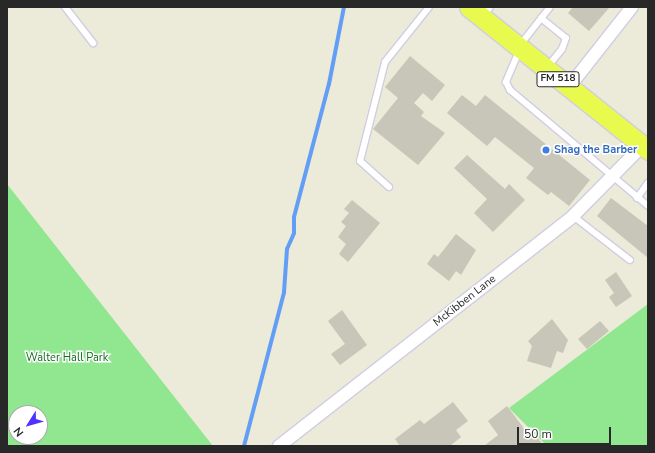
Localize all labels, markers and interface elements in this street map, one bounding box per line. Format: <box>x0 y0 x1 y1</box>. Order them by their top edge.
road number: FM 518 <box>536 71 580 87</box>
place label: Shag the Barber <box>554 143 637 157</box>
marker: Shag the Barber <box>541 145 551 155</box>
street label: McKibben Lane <box>431 273 499 329</box>
park label: Walter Hall Park <box>26 351 108 365</box>
north arrow <box>8 405 48 445</box>
scale bar <box>519 419 613 445</box>
text: N <box>10 424 27 440</box>
text: 50 m <box>524 426 552 442</box>

